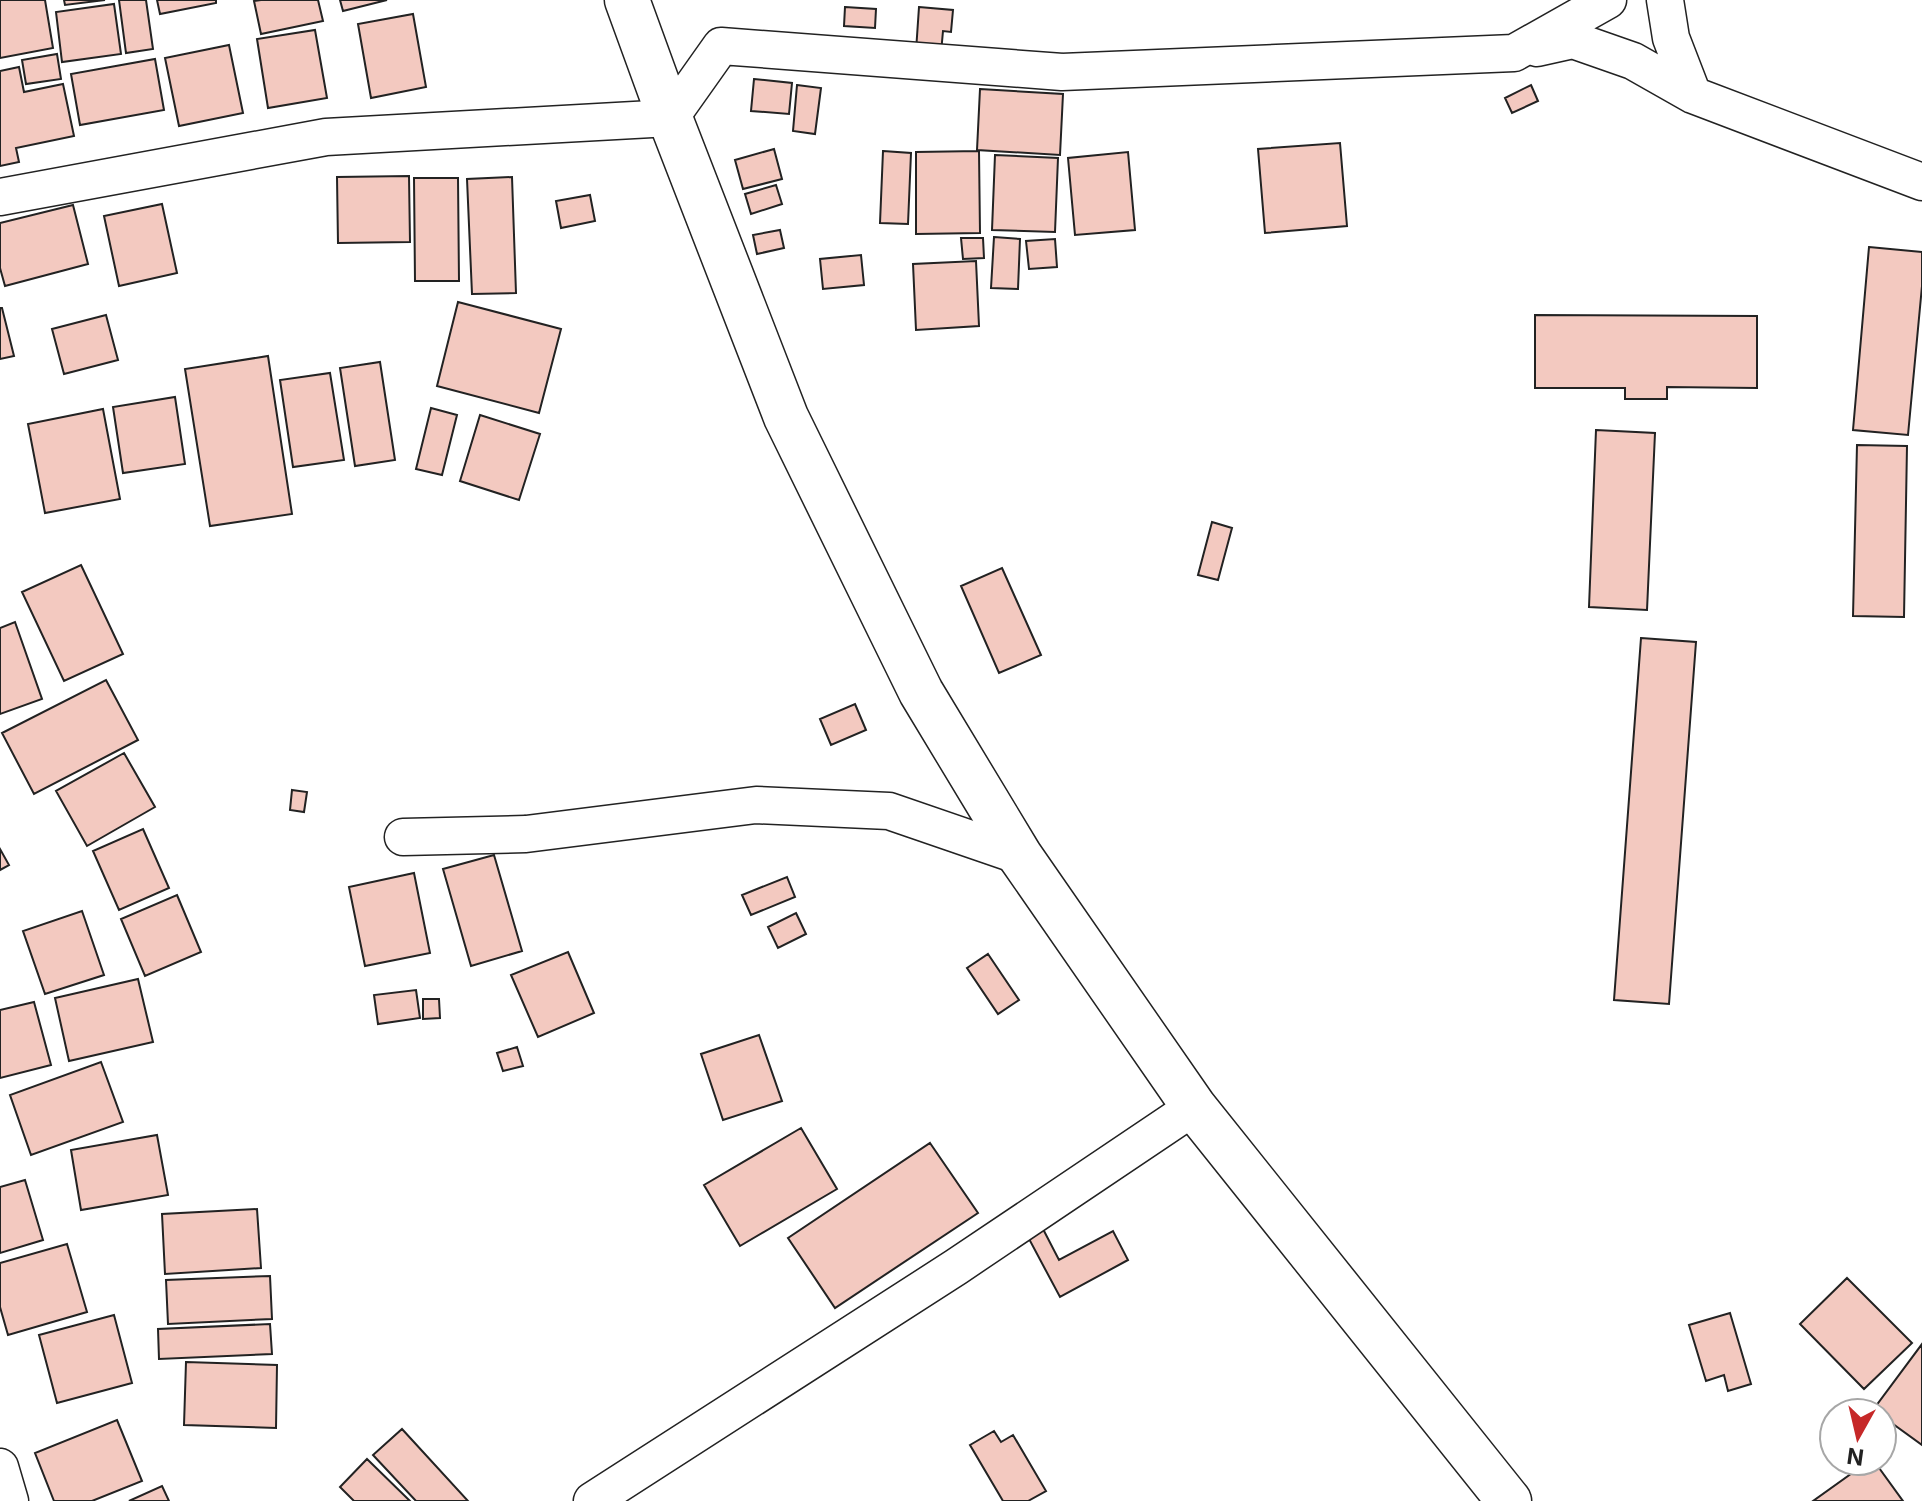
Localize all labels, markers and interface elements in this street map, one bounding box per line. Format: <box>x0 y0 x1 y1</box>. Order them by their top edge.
north arrow <box>1818 1397 1898 1477</box>
text: N <box>1845 1443 1865 1471</box>

